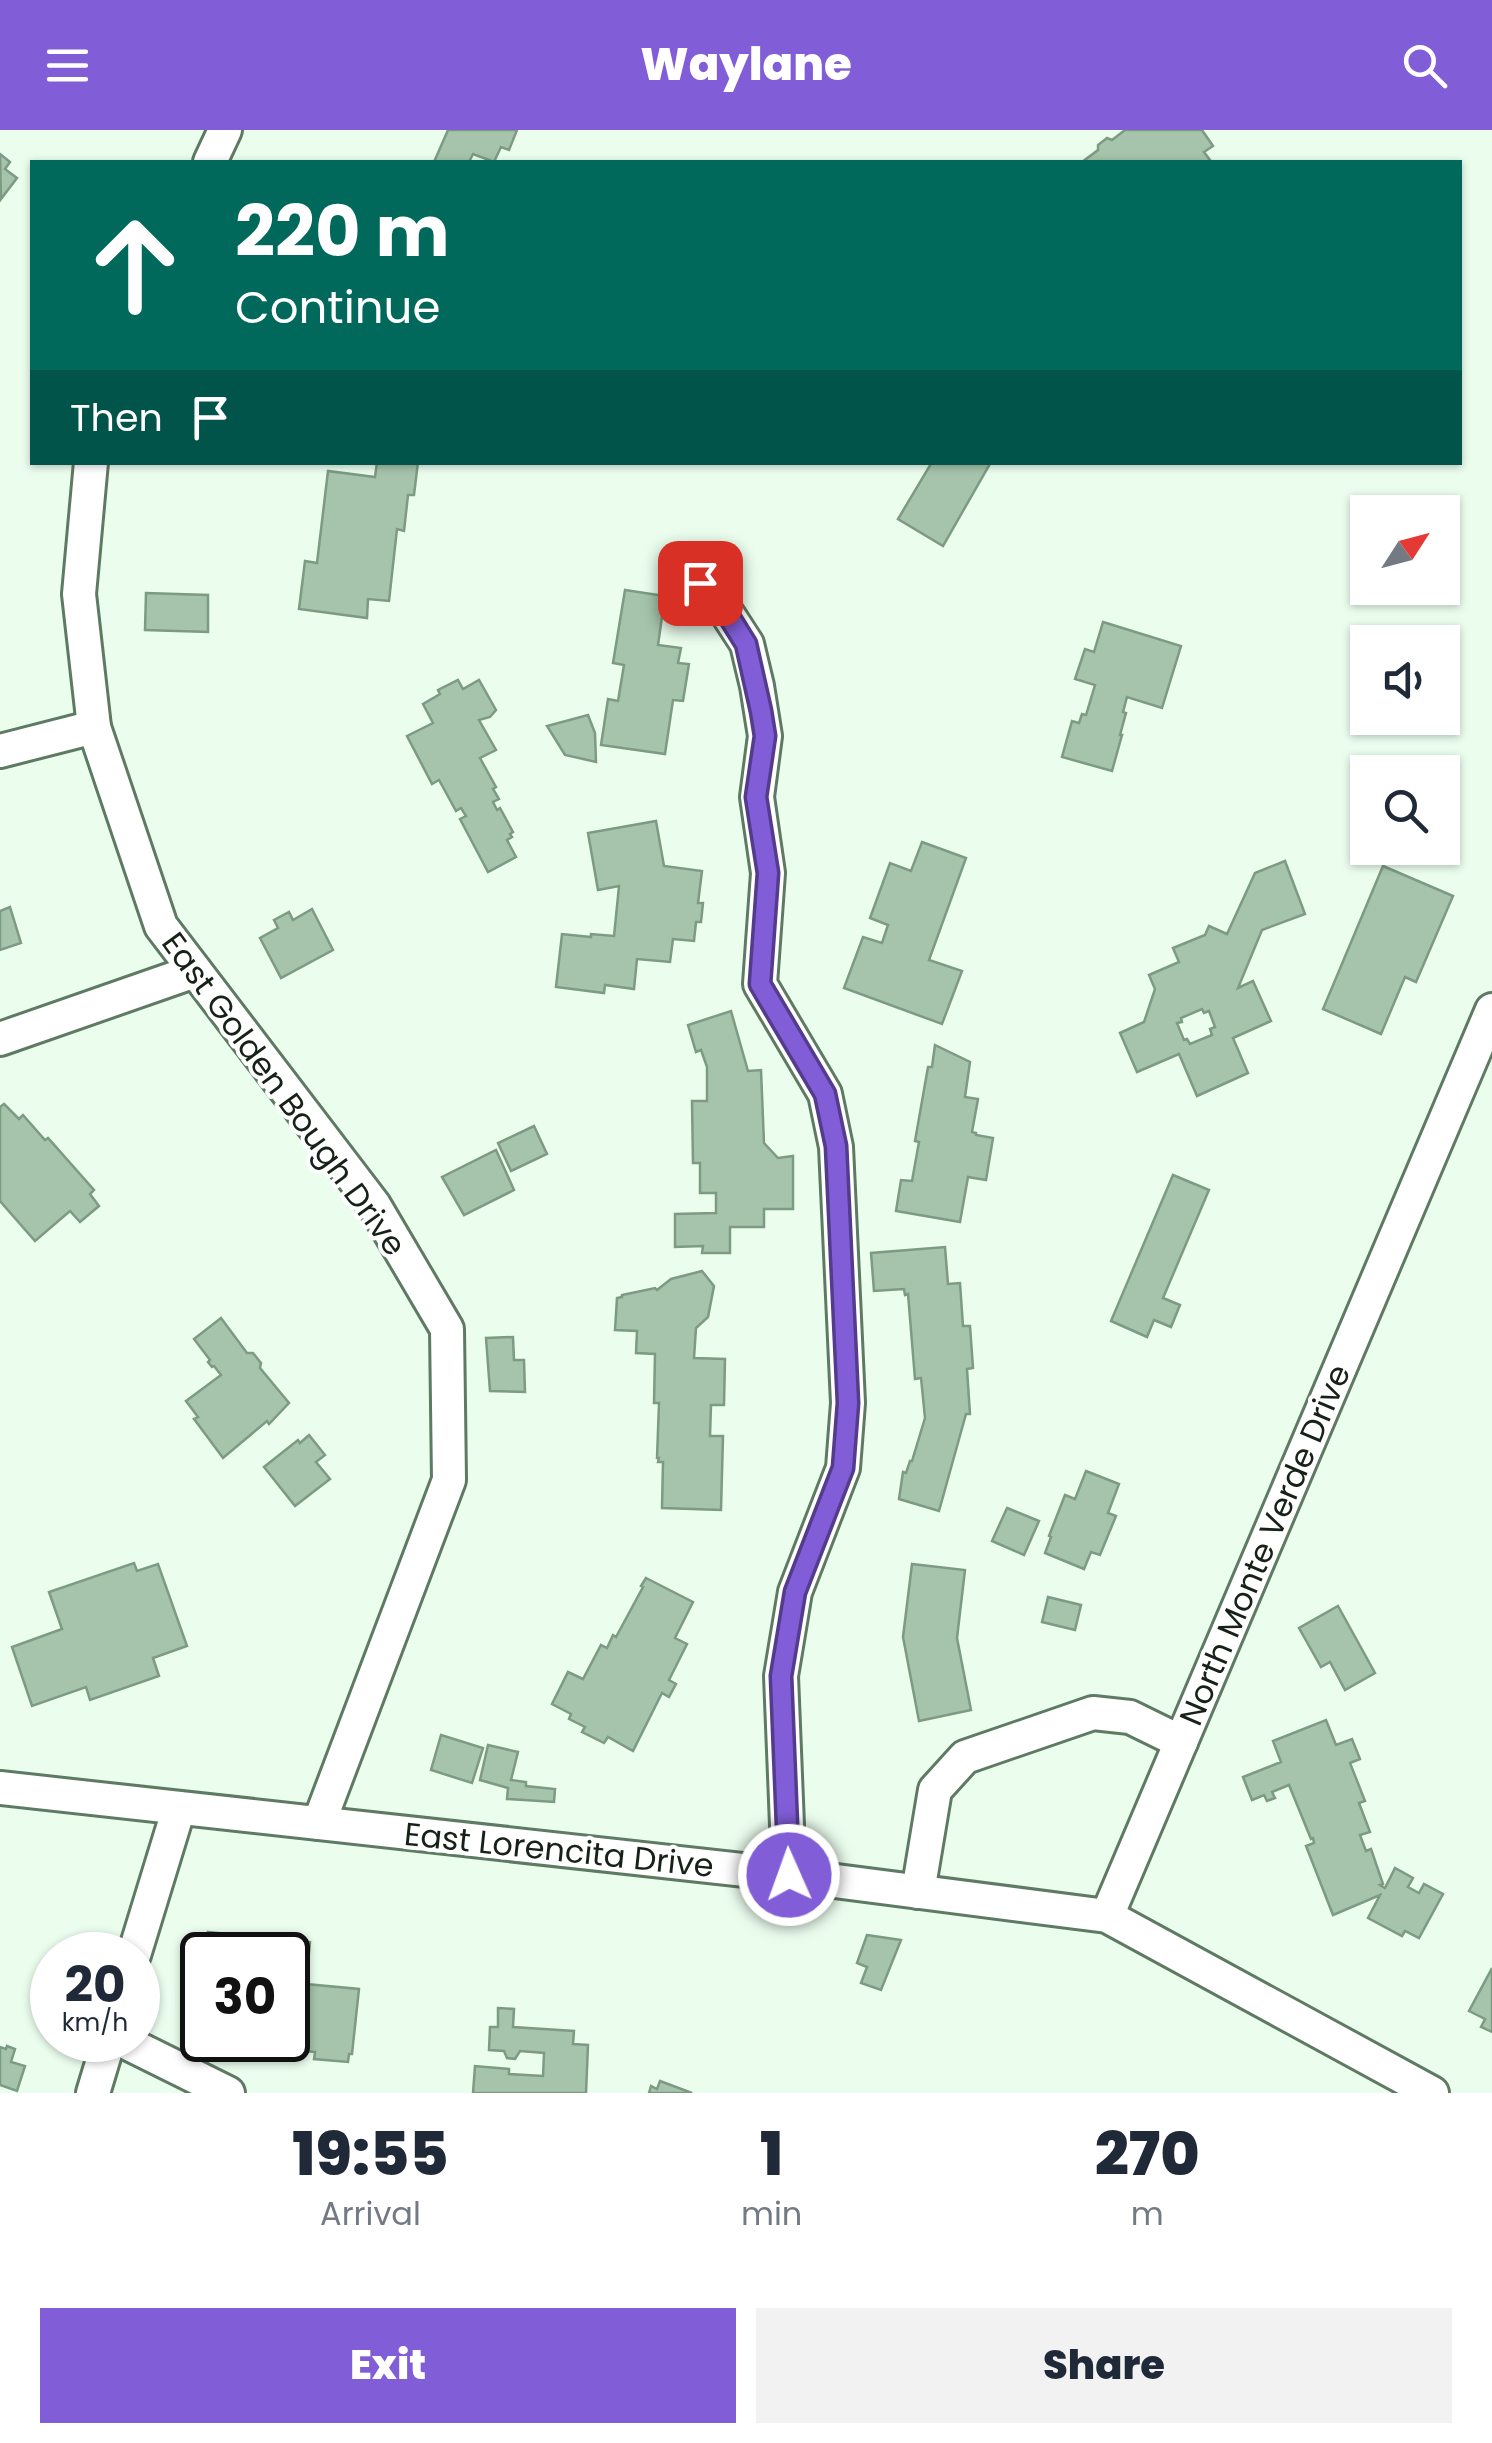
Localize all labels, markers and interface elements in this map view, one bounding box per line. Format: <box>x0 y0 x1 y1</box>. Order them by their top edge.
text: Waylane <box>640 33 852 96</box>
icon: menu <box>40 38 95 93</box>
icon: search <box>1397 38 1452 93</box>
text: 220 m <box>235 182 450 281</box>
icon: ahead <box>70 200 200 330</box>
text: Continue <box>235 276 440 339</box>
icon: arrive <box>183 390 238 445</box>
text: Then <box>70 391 163 444</box>
north arrow <box>1350 495 1460 605</box>
map controls <box>1350 495 1460 865</box>
pin <box>658 541 743 626</box>
icon: arrive <box>673 556 728 611</box>
button: sound <box>1350 625 1460 735</box>
button: search <box>1350 755 1460 865</box>
street label: East Golden Bough Drive <box>152 923 417 1265</box>
street label: North Monte Verde Drive <box>1168 1358 1361 1732</box>
street label: East Lorencita Drive <box>402 1811 716 1888</box>
position arrow <box>737 1823 841 1927</box>
speed limit sign: 30 <box>180 1932 310 2062</box>
text: 20 <box>64 1949 126 2020</box>
text: km/h <box>62 2005 128 2040</box>
text: 19:55 <box>292 2112 449 2196</box>
text: 1 <box>760 2112 783 2196</box>
text: 270 <box>1095 2112 1200 2196</box>
text: Arrival <box>320 2191 421 2236</box>
text: min <box>741 2191 802 2236</box>
text: m <box>1131 2191 1164 2236</box>
button: Exit <box>40 2308 736 2423</box>
button: Share <box>756 2308 1452 2423</box>

